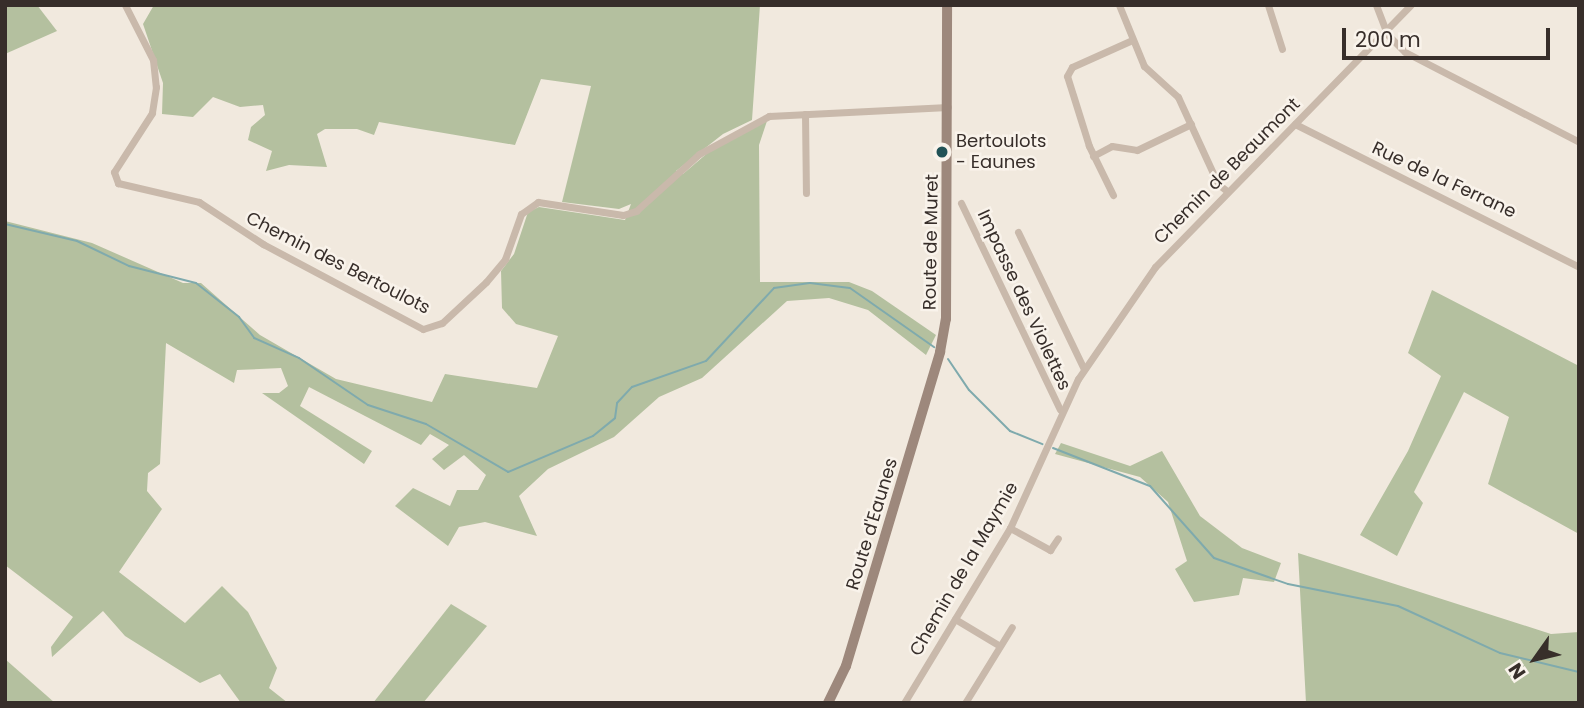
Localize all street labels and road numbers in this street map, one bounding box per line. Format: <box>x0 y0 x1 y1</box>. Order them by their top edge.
street label: Chemin de Beaumont <box>1149 93 1305 249</box>
street label: Rue de la Ferrane <box>1369 137 1519 223</box>
street label: Route de Muret <box>919 174 943 310</box>
street label: Impasse des Violettes <box>973 206 1075 394</box>
street label: Chemin des Bertoulots <box>242 207 434 319</box>
street label: Route d'Eaunes <box>842 456 902 592</box>
street label: Chemin de la Maymie <box>905 478 1023 660</box>

